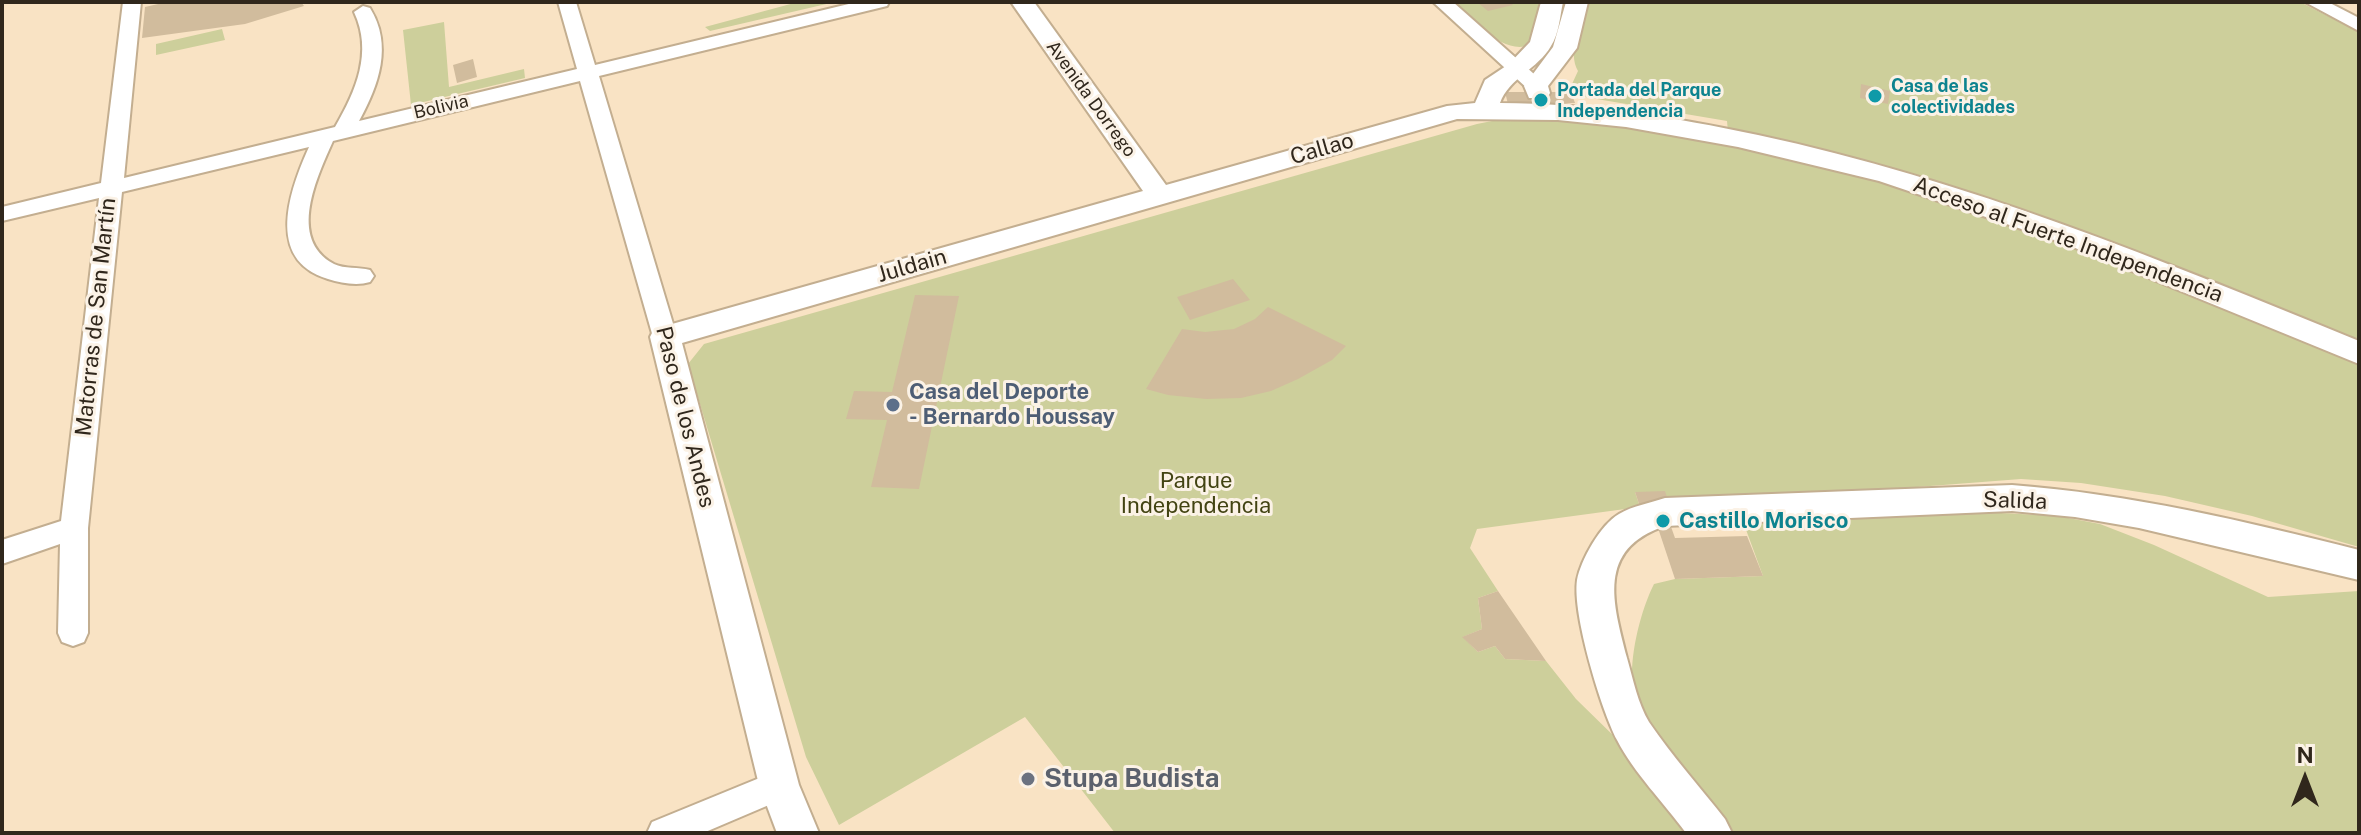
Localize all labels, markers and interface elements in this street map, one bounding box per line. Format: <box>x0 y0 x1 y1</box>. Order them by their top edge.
street label: Avenida Dorrego <box>1042 37 1140 161</box>
place label: Casa de las colectividades <box>1891 75 2015 118</box>
place label: Portada del Parque Independencia <box>1557 79 1721 122</box>
marker: Casa de las colectividades <box>1866 87 1884 105</box>
street label: Bolivia <box>411 90 471 124</box>
marker: Portada del Parque Independencia <box>1532 91 1550 109</box>
street label: Callao <box>1287 127 1357 171</box>
street label: Acceso al Fuerte Independencia <box>1910 172 2226 308</box>
street label: Matorras de San Martín <box>70 197 122 437</box>
street label: Juldain <box>874 244 950 288</box>
street label: Paso de los Andes <box>650 324 720 510</box>
place label: Casa del Deporte - Bernardo Houssay <box>909 379 1115 430</box>
marker: Casa del Deporte - Bernardo Houssay <box>884 396 902 414</box>
park label: Parque Independencia <box>1121 468 1271 520</box>
street label: Salida <box>1982 487 2048 515</box>
place label: Castillo Morisco <box>1679 508 1848 534</box>
marker: Castillo Morisco <box>1654 512 1672 530</box>
north arrow <box>2265 739 2345 819</box>
text: N <box>2296 742 2314 768</box>
place label: Stupa Budista <box>1044 763 1219 795</box>
marker: Stupa Budista <box>1019 770 1037 788</box>

